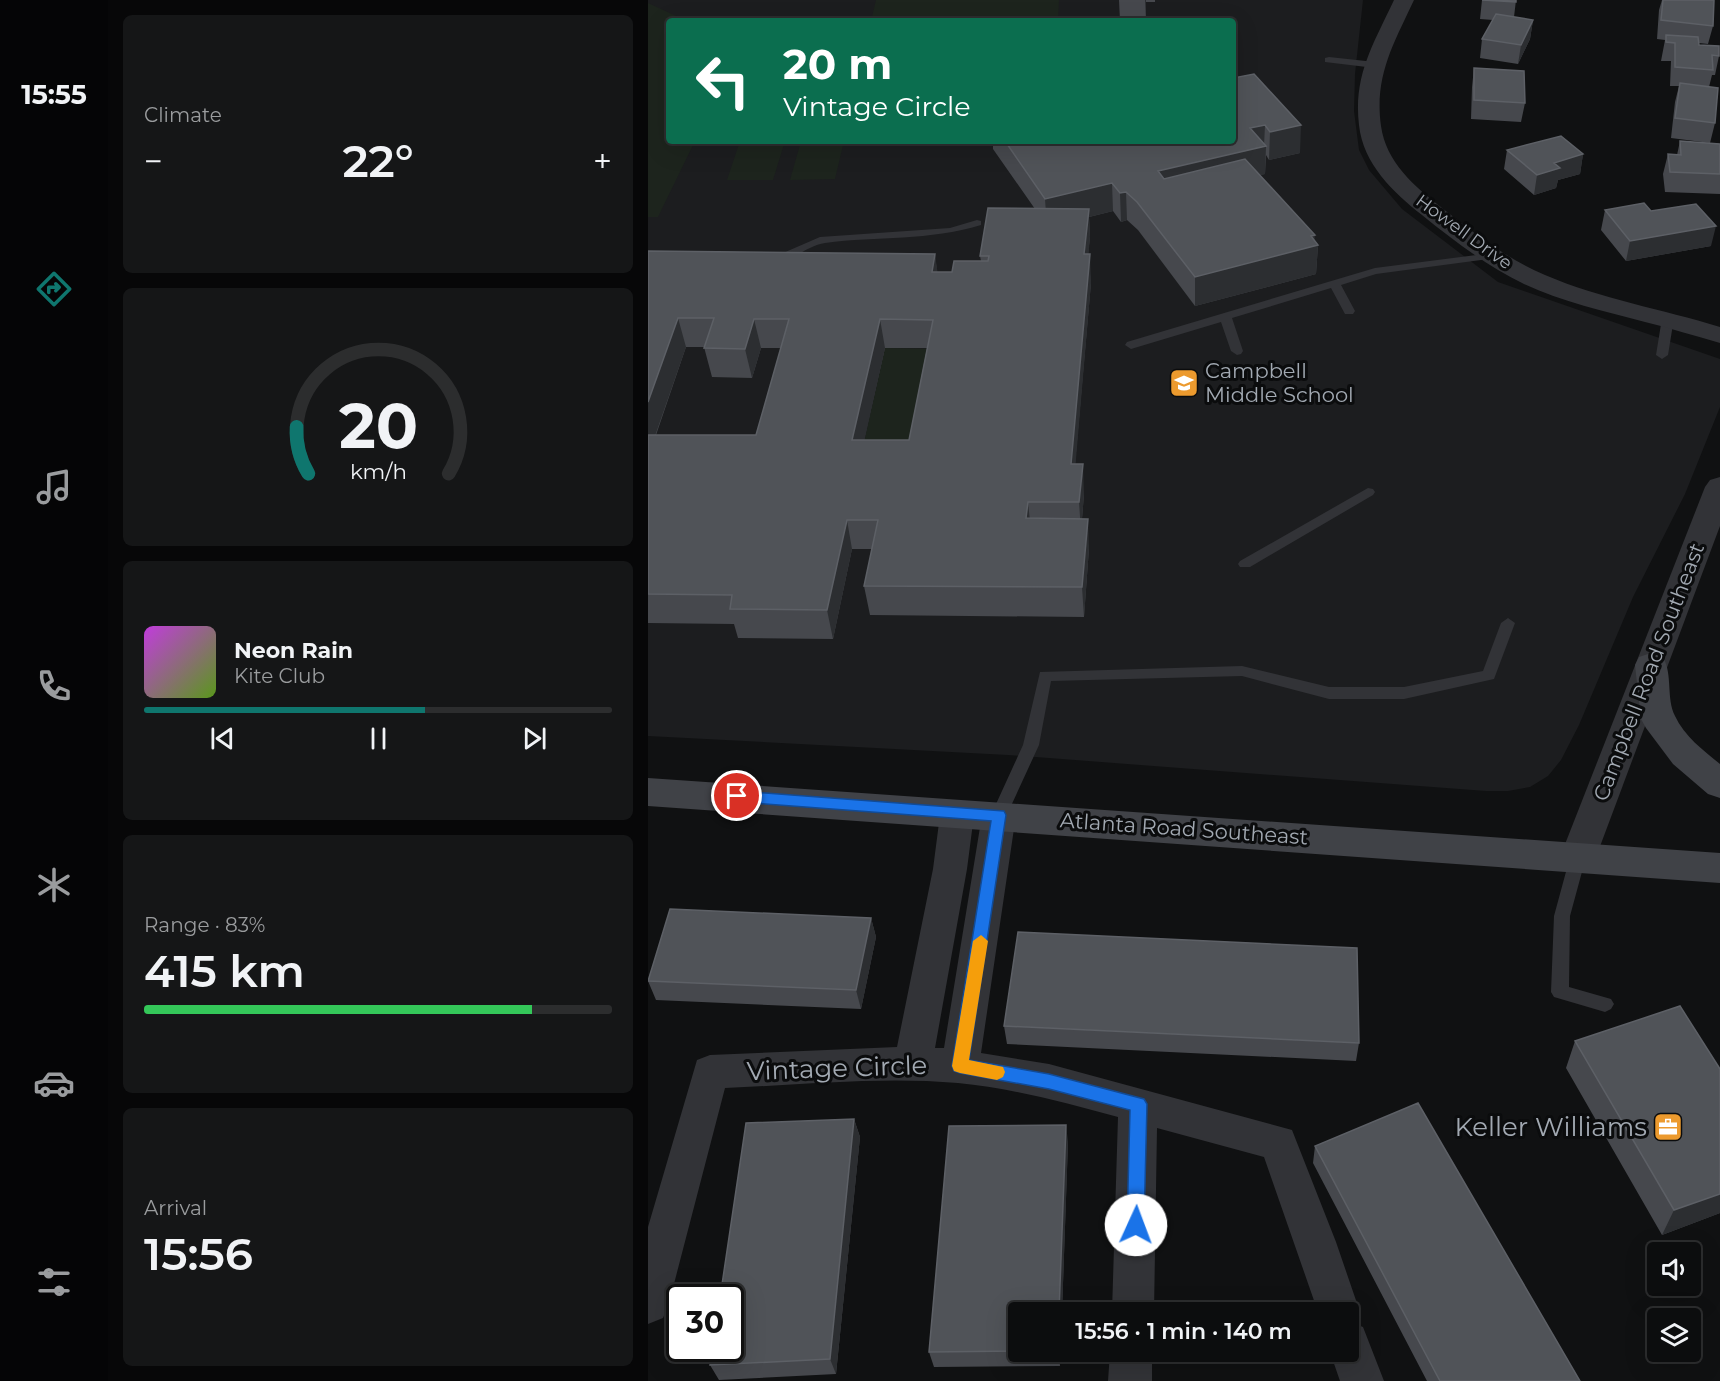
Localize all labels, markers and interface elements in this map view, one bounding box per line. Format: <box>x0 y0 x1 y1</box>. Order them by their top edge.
text: 20 m <box>783 38 892 90</box>
icon: left <box>684 42 762 120</box>
text: 15:55 <box>21 78 87 111</box>
text: Vintage Circle <box>783 90 971 123</box>
text: Climate <box>144 103 222 127</box>
text: 22° <box>342 133 414 188</box>
text: − <box>144 141 163 181</box>
text: + <box>593 141 612 181</box>
street label: Howell Drive <box>1412 190 1517 274</box>
icon: directions <box>33 268 75 310</box>
place label: Campbell Middle School <box>1205 358 1354 407</box>
school or university icon: Campbell Middle School <box>1168 367 1200 399</box>
text: 20 <box>338 388 418 464</box>
text: km/h <box>349 459 407 485</box>
icon: music <box>33 466 75 508</box>
street label: Campbell Road Southeast <box>1588 539 1709 804</box>
text: Neon Rain <box>234 637 353 664</box>
text: Kite Club <box>234 664 325 688</box>
icon: phone <box>33 665 75 707</box>
icon: previous <box>206 722 239 755</box>
icon: pause <box>362 722 395 755</box>
icon: next <box>518 722 551 755</box>
pin <box>711 770 762 821</box>
icon: arrive <box>720 779 753 812</box>
street label: Atlanta Road Southeast <box>1059 807 1309 850</box>
icon: climate <box>33 864 75 906</box>
text: Range · 83% <box>144 913 265 937</box>
text: 415 km <box>144 943 305 998</box>
street label: Vintage Circle <box>746 1049 928 1087</box>
icon: car <box>33 1062 75 1104</box>
place label: Keller Williams <box>1454 1111 1647 1143</box>
office icon: Keller Williams <box>1652 1111 1684 1143</box>
position arrow <box>1104 1193 1168 1257</box>
text: Arrival <box>144 1196 207 1220</box>
text: 15:56 <box>144 1226 253 1281</box>
map controls <box>1647 1242 1701 1362</box>
button: sound <box>1647 1242 1701 1296</box>
icon: filters <box>33 1261 75 1303</box>
speed limit sign: 30 <box>666 1284 744 1362</box>
button: layers <box>1647 1308 1701 1362</box>
text: 15:56 · 1 min · 140 m <box>1075 1318 1292 1345</box>

